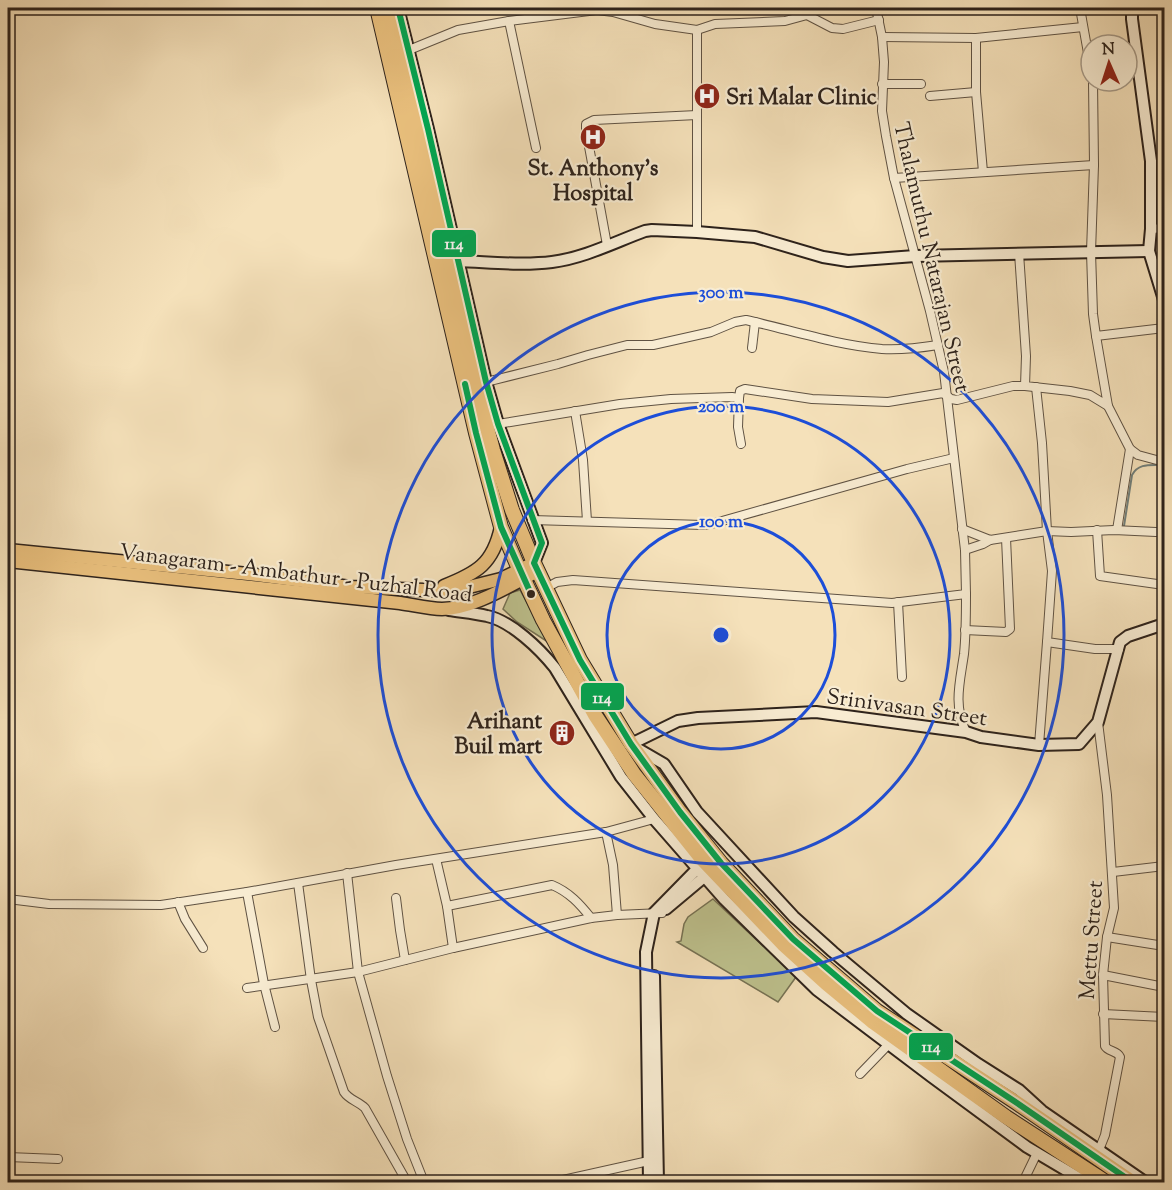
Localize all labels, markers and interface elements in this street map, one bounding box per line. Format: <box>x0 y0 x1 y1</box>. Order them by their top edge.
north arrow <box>1079 33 1139 93</box>
text: N <box>1101 39 1116 62</box>
hospital icon: Sri Malar Clinic <box>692 81 722 111</box>
place label: Sri Malar Clinic <box>726 83 877 115</box>
street label: Thalamuthu Natarajan Street <box>883 119 977 397</box>
hospital icon: St. Anthony's Hospital <box>578 122 608 152</box>
place label: St. Anthony's Hospital <box>528 154 659 211</box>
line badge: 114 <box>431 229 477 258</box>
text: 114 <box>445 234 463 257</box>
text: 300 m <box>699 281 744 307</box>
text: 200 m <box>698 395 744 421</box>
text: 100 m <box>699 510 743 536</box>
street label: Vanagaram - Ambathur - Puzhal Road <box>117 537 474 613</box>
unlabelled marker <box>525 588 537 600</box>
centre of rings <box>711 625 731 645</box>
line badge: 114 <box>580 682 625 711</box>
street label: Srinivasan Street <box>824 682 989 736</box>
text: 114 <box>593 688 611 711</box>
place label: Arihant Buil mart <box>455 707 542 764</box>
building icon: Arihant Buil mart <box>547 718 577 748</box>
street label: Mettu Street <box>1073 879 1113 1001</box>
line badge: 114 <box>908 1032 954 1061</box>
text: 114 <box>922 1037 940 1060</box>

